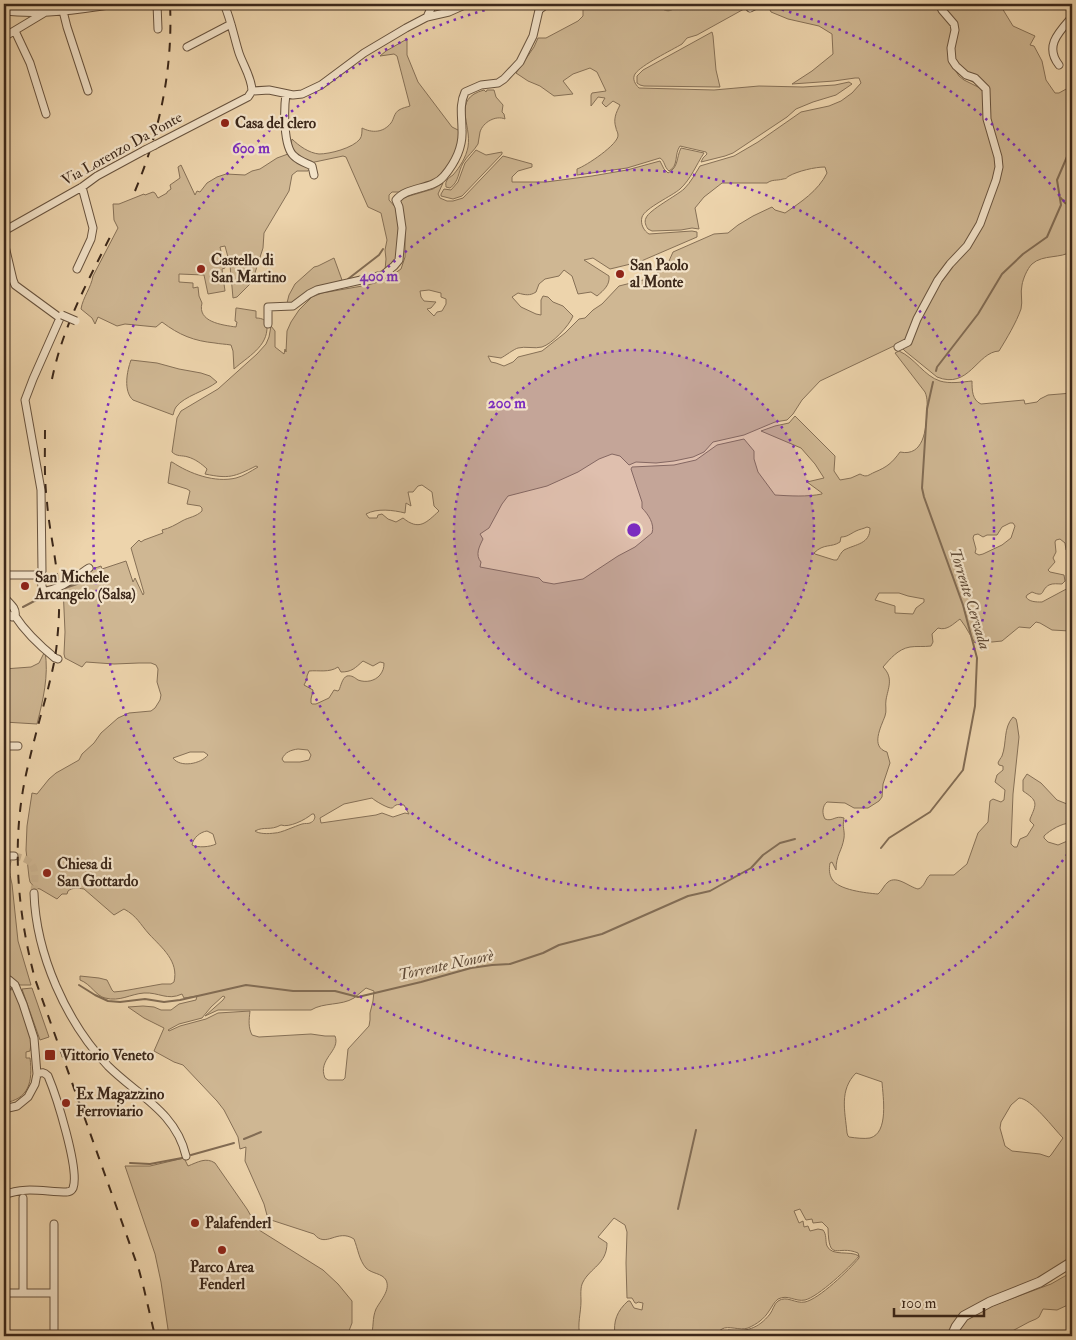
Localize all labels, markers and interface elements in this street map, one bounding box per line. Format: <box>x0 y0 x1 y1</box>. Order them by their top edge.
street label: Via Lorenzo Da Ponte <box>58 108 186 190</box>
place label: Casa del clero <box>235 114 317 133</box>
marker: Casa del clero <box>219 117 231 129</box>
text: 600 m <box>232 139 270 158</box>
place label: Castello di San Martino <box>211 251 287 287</box>
place label: San Paolo al Monte <box>630 256 689 292</box>
marker: Castello di San Martino <box>195 263 207 275</box>
text: 400 m <box>359 267 398 286</box>
marker: San Paolo al Monte <box>614 268 626 280</box>
text: 200 m <box>488 394 526 413</box>
centre of rings <box>625 521 643 539</box>
water label: Torrente Cervada <box>945 546 995 652</box>
place label: San Michele Arcangelo (Salsa) <box>34 568 136 605</box>
marker: San Michele Arcangelo (Salsa) <box>19 580 31 592</box>
place label: Chiesa di San Gottardo <box>57 855 139 891</box>
marker: Chiesa di San Gottardo <box>41 867 53 879</box>
water label: Torrente Nonorè <box>397 945 496 985</box>
place label: Vittorio Veneto <box>60 1046 155 1065</box>
marker: Vittorio Veneto <box>43 1048 57 1062</box>
place label: Ex Magazzino Ferroviario <box>76 1085 165 1121</box>
marker: Ex Magazzino Ferroviario <box>60 1097 72 1109</box>
place label: Palafenderl <box>205 1214 272 1233</box>
marker: Palafenderl <box>189 1217 201 1229</box>
marker: Parco Area Fenderl <box>216 1244 228 1256</box>
place label: Parco Area Fenderl <box>190 1258 255 1294</box>
scale bar <box>894 1285 984 1317</box>
text: 100 m <box>901 1294 937 1313</box>

